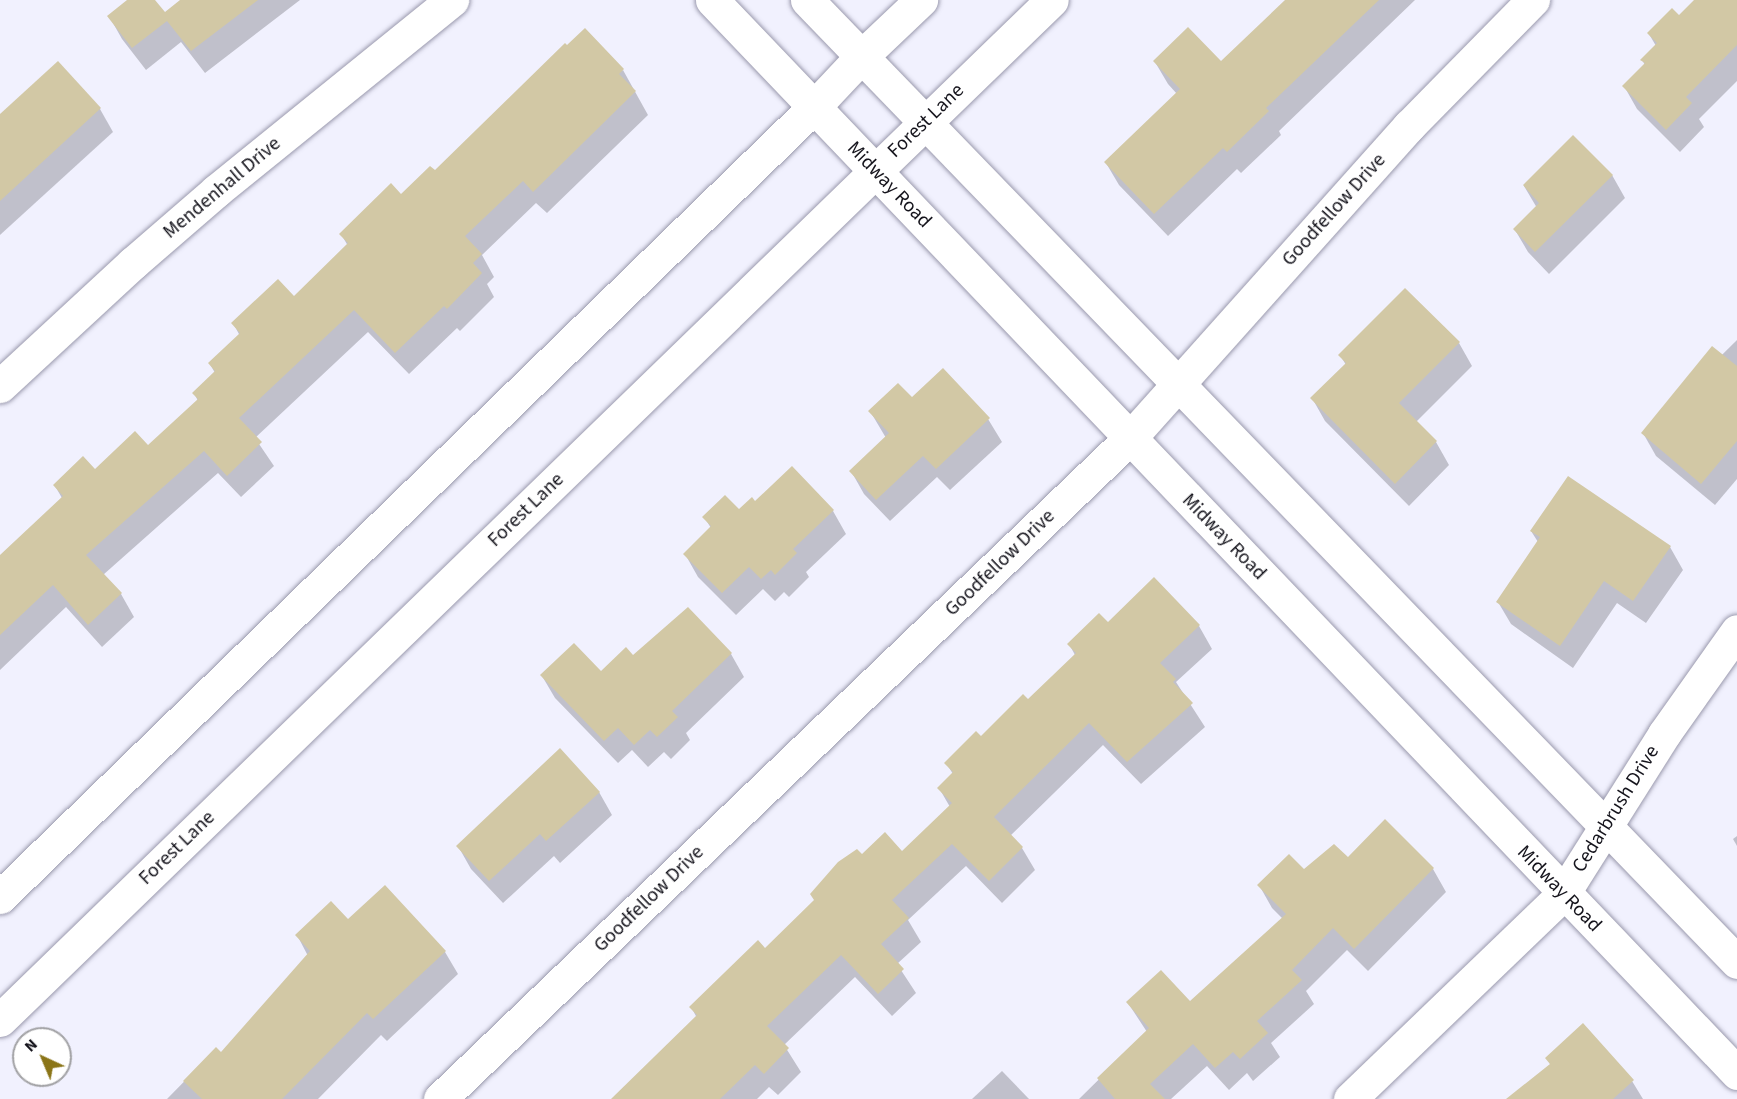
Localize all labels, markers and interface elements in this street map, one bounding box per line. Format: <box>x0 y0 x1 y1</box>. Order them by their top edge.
street label: Forest Lane <box>883 79 969 163</box>
street label: Mendenhall Drive <box>158 132 286 244</box>
street label: Midway Road <box>842 137 936 233</box>
street label: Goodfellow Drive <box>1277 149 1391 271</box>
street label: Forest Lane <box>483 468 569 552</box>
street label: Midway Road <box>1177 489 1271 585</box>
street label: Goodfellow Drive <box>940 505 1060 621</box>
street label: Cedarbrush Drive <box>1567 741 1665 877</box>
street label: Forest Lane <box>134 806 220 890</box>
street label: Goodfellow Drive <box>589 841 709 957</box>
street label: Midway Road <box>1512 841 1606 937</box>
north arrow <box>12 1027 72 1087</box>
text: N <box>19 1034 42 1057</box>

